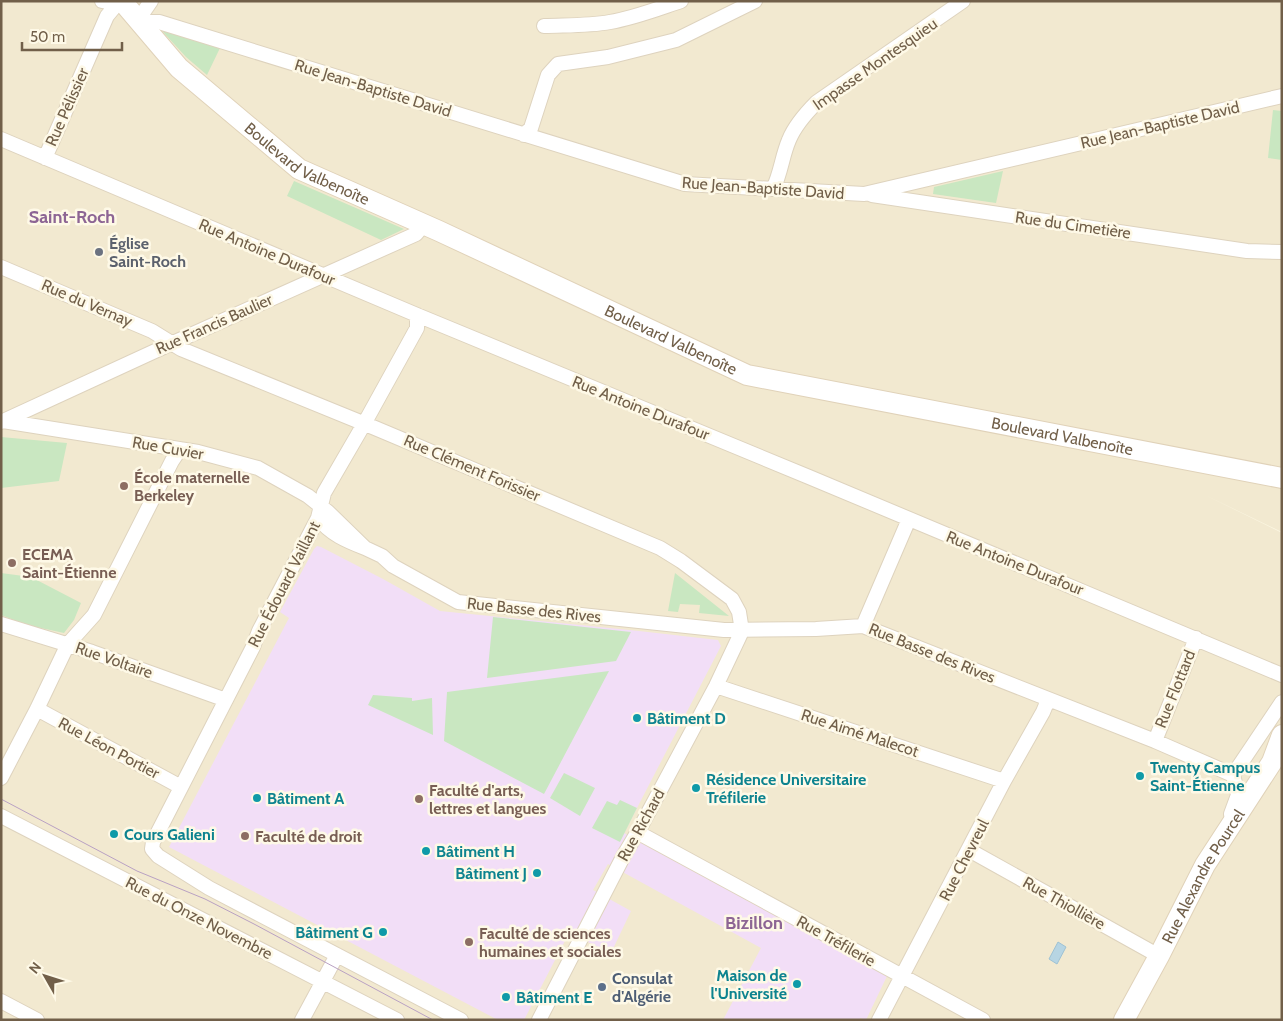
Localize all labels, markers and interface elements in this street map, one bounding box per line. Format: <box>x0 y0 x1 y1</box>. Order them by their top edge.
street label: Impasse Montesquieu <box>809 14 941 114</box>
scale bar <box>22 20 122 52</box>
text: 50 m <box>30 28 65 46</box>
street label: Rue Jean-Baptiste David <box>292 55 454 121</box>
street label: Rue Pélissier <box>41 64 93 149</box>
street label: Rue Jean-Baptiste David <box>1079 97 1241 153</box>
street label: Boulevard Valbenoîte <box>241 118 372 209</box>
street label: Rue Jean-Baptiste David <box>681 173 845 203</box>
district label: Saint-Roch <box>29 206 115 228</box>
street label: Rue du Cimetière <box>1014 207 1132 243</box>
street label: Rue Antoine Durafour <box>196 215 339 290</box>
place label: Église Saint-Roch <box>109 234 186 271</box>
marker: Église Saint-Roch <box>93 246 105 258</box>
street label: Rue du Vernay <box>39 275 135 331</box>
street label: Rue Francis Baulier <box>153 289 276 358</box>
street label: Boulevard Valbenoîte <box>602 300 740 379</box>
street label: Rue Antoine Durafour <box>570 372 713 445</box>
street label: Boulevard Valbenoîte <box>990 413 1135 459</box>
street label: Rue Clément Forissier <box>401 431 544 506</box>
street label: Rue Cuvier <box>131 432 206 464</box>
place label: École maternelle Berkeley <box>134 468 250 505</box>
marker: École maternelle Berkeley <box>118 480 130 492</box>
street label: Rue Édouard Vaillant <box>244 517 324 650</box>
street label: Rue Antoine Durafour <box>944 527 1087 600</box>
place label: ECEMA Saint-Étienne <box>22 545 116 582</box>
marker: ECEMA Saint-Étienne <box>6 557 18 569</box>
street label: Rue Basse des Rives <box>466 594 602 627</box>
street label: Rue Basse des Rives <box>866 619 998 687</box>
street label: Rue Voltaire <box>73 638 155 682</box>
street label: Rue Flottard <box>1151 647 1199 731</box>
street label: Rue Aimé Malecot <box>799 705 922 761</box>
place label: Bâtiment D <box>647 709 726 728</box>
marker: Bâtiment D <box>631 712 643 724</box>
street label: Rue Léon Portier <box>55 713 164 783</box>
place label: Twenty Campus Saint-Étienne <box>1150 758 1260 795</box>
place label: Résidence Universitaire Tréfilerie <box>706 770 866 807</box>
marker: Twenty Campus Saint-Étienne <box>1134 770 1146 782</box>
place label: Faculté d'arts, lettres et langues <box>429 781 547 818</box>
marker: Résidence Universitaire Tréfilerie <box>690 782 702 794</box>
street label: Rue Richard <box>613 785 669 865</box>
place label: Bâtiment A <box>267 789 344 808</box>
marker: Bâtiment A <box>251 792 263 804</box>
marker: Faculté d'arts, lettres et langues <box>413 793 425 805</box>
street label: Rue Alexandre Pourcel <box>1158 805 1248 946</box>
street label: Rue Chevreul <box>935 816 993 904</box>
place label: Cours Galieni <box>124 825 215 844</box>
place label: Faculté de droit <box>255 827 363 846</box>
marker: Cours Galieni <box>108 828 120 840</box>
marker: Faculté de droit <box>239 830 251 842</box>
place label: Bâtiment H <box>436 842 515 861</box>
marker: Bâtiment H <box>420 845 432 857</box>
place label: Bâtiment J <box>455 864 527 883</box>
marker: Bâtiment J <box>531 867 543 879</box>
street label: Rue du Onze Novembre <box>122 873 276 963</box>
street label: Rue Thiollière <box>1020 873 1108 933</box>
district label: Bizillon <box>725 912 783 934</box>
street label: Rue Tréfilerie <box>793 912 879 970</box>
place label: Bâtiment G <box>295 923 373 942</box>
place label: Faculté de sciences humaines et sociales <box>479 924 621 961</box>
marker: Bâtiment G <box>377 926 389 938</box>
marker: Faculté de sciences humaines et sociales <box>463 936 475 948</box>
north arrow <box>20 951 70 1001</box>
text: N <box>25 958 45 977</box>
place label: Maison de l'Université <box>710 966 787 1003</box>
place label: Consulat d'Algérie <box>612 969 673 1006</box>
marker: Maison de l'Université <box>791 978 803 990</box>
marker: Consulat d'Algérie <box>596 981 608 993</box>
place label: Bâtiment E <box>516 988 592 1007</box>
marker: Bâtiment E <box>500 991 512 1003</box>

